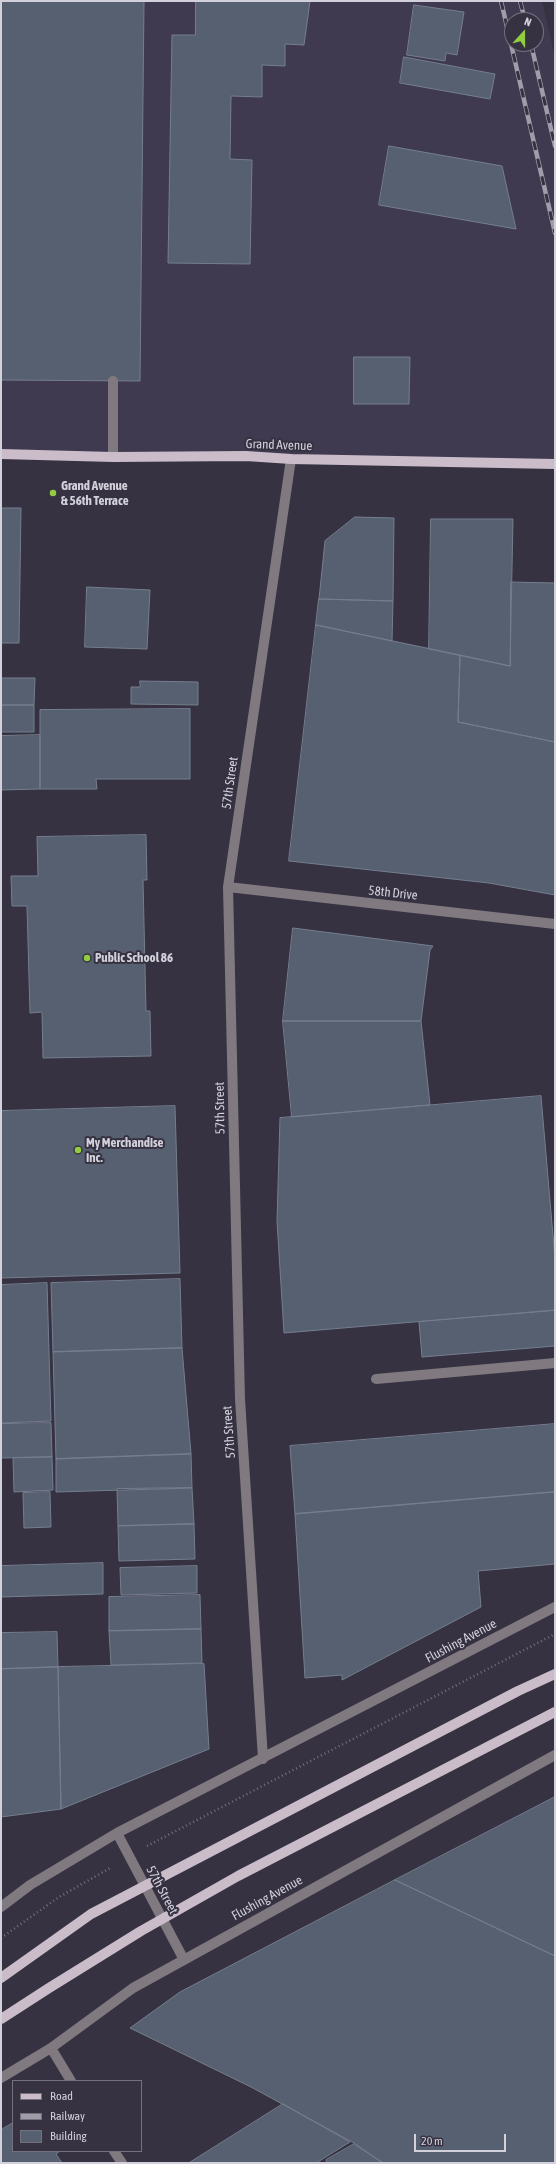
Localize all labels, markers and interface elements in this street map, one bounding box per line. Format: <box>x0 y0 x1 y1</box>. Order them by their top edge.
north arrow <box>504 12 544 52</box>
text: N <box>523 15 533 28</box>
street label: Grand Avenue <box>245 436 313 454</box>
place label: Grand Avenue & 56th Terrace <box>61 478 129 509</box>
marker: Grand Avenue & 56th Terrace <box>48 488 58 498</box>
street label: 57th Street <box>219 756 241 810</box>
street label: 58th Drive <box>368 883 418 903</box>
place label: Public School 86 <box>95 950 173 966</box>
marker: Public School 86 <box>82 953 92 963</box>
street label: 57th Street <box>212 1082 228 1134</box>
place label: My Merchandise Inc. <box>86 1135 163 1166</box>
marker: My Merchandise Inc. <box>73 1145 83 1155</box>
street label: 57th Street <box>219 1405 239 1459</box>
street label: Flushing Avenue <box>423 1616 499 1666</box>
street label: 57th Street <box>143 1863 181 1917</box>
street label: Flushing Avenue <box>229 1872 305 1924</box>
legend <box>12 2080 142 2152</box>
text: Road <box>50 2089 73 2103</box>
text: Railway <box>50 2109 85 2123</box>
scale bar <box>416 2126 508 2152</box>
text: Building <box>50 2129 87 2143</box>
text: 20 m <box>421 2134 443 2148</box>

